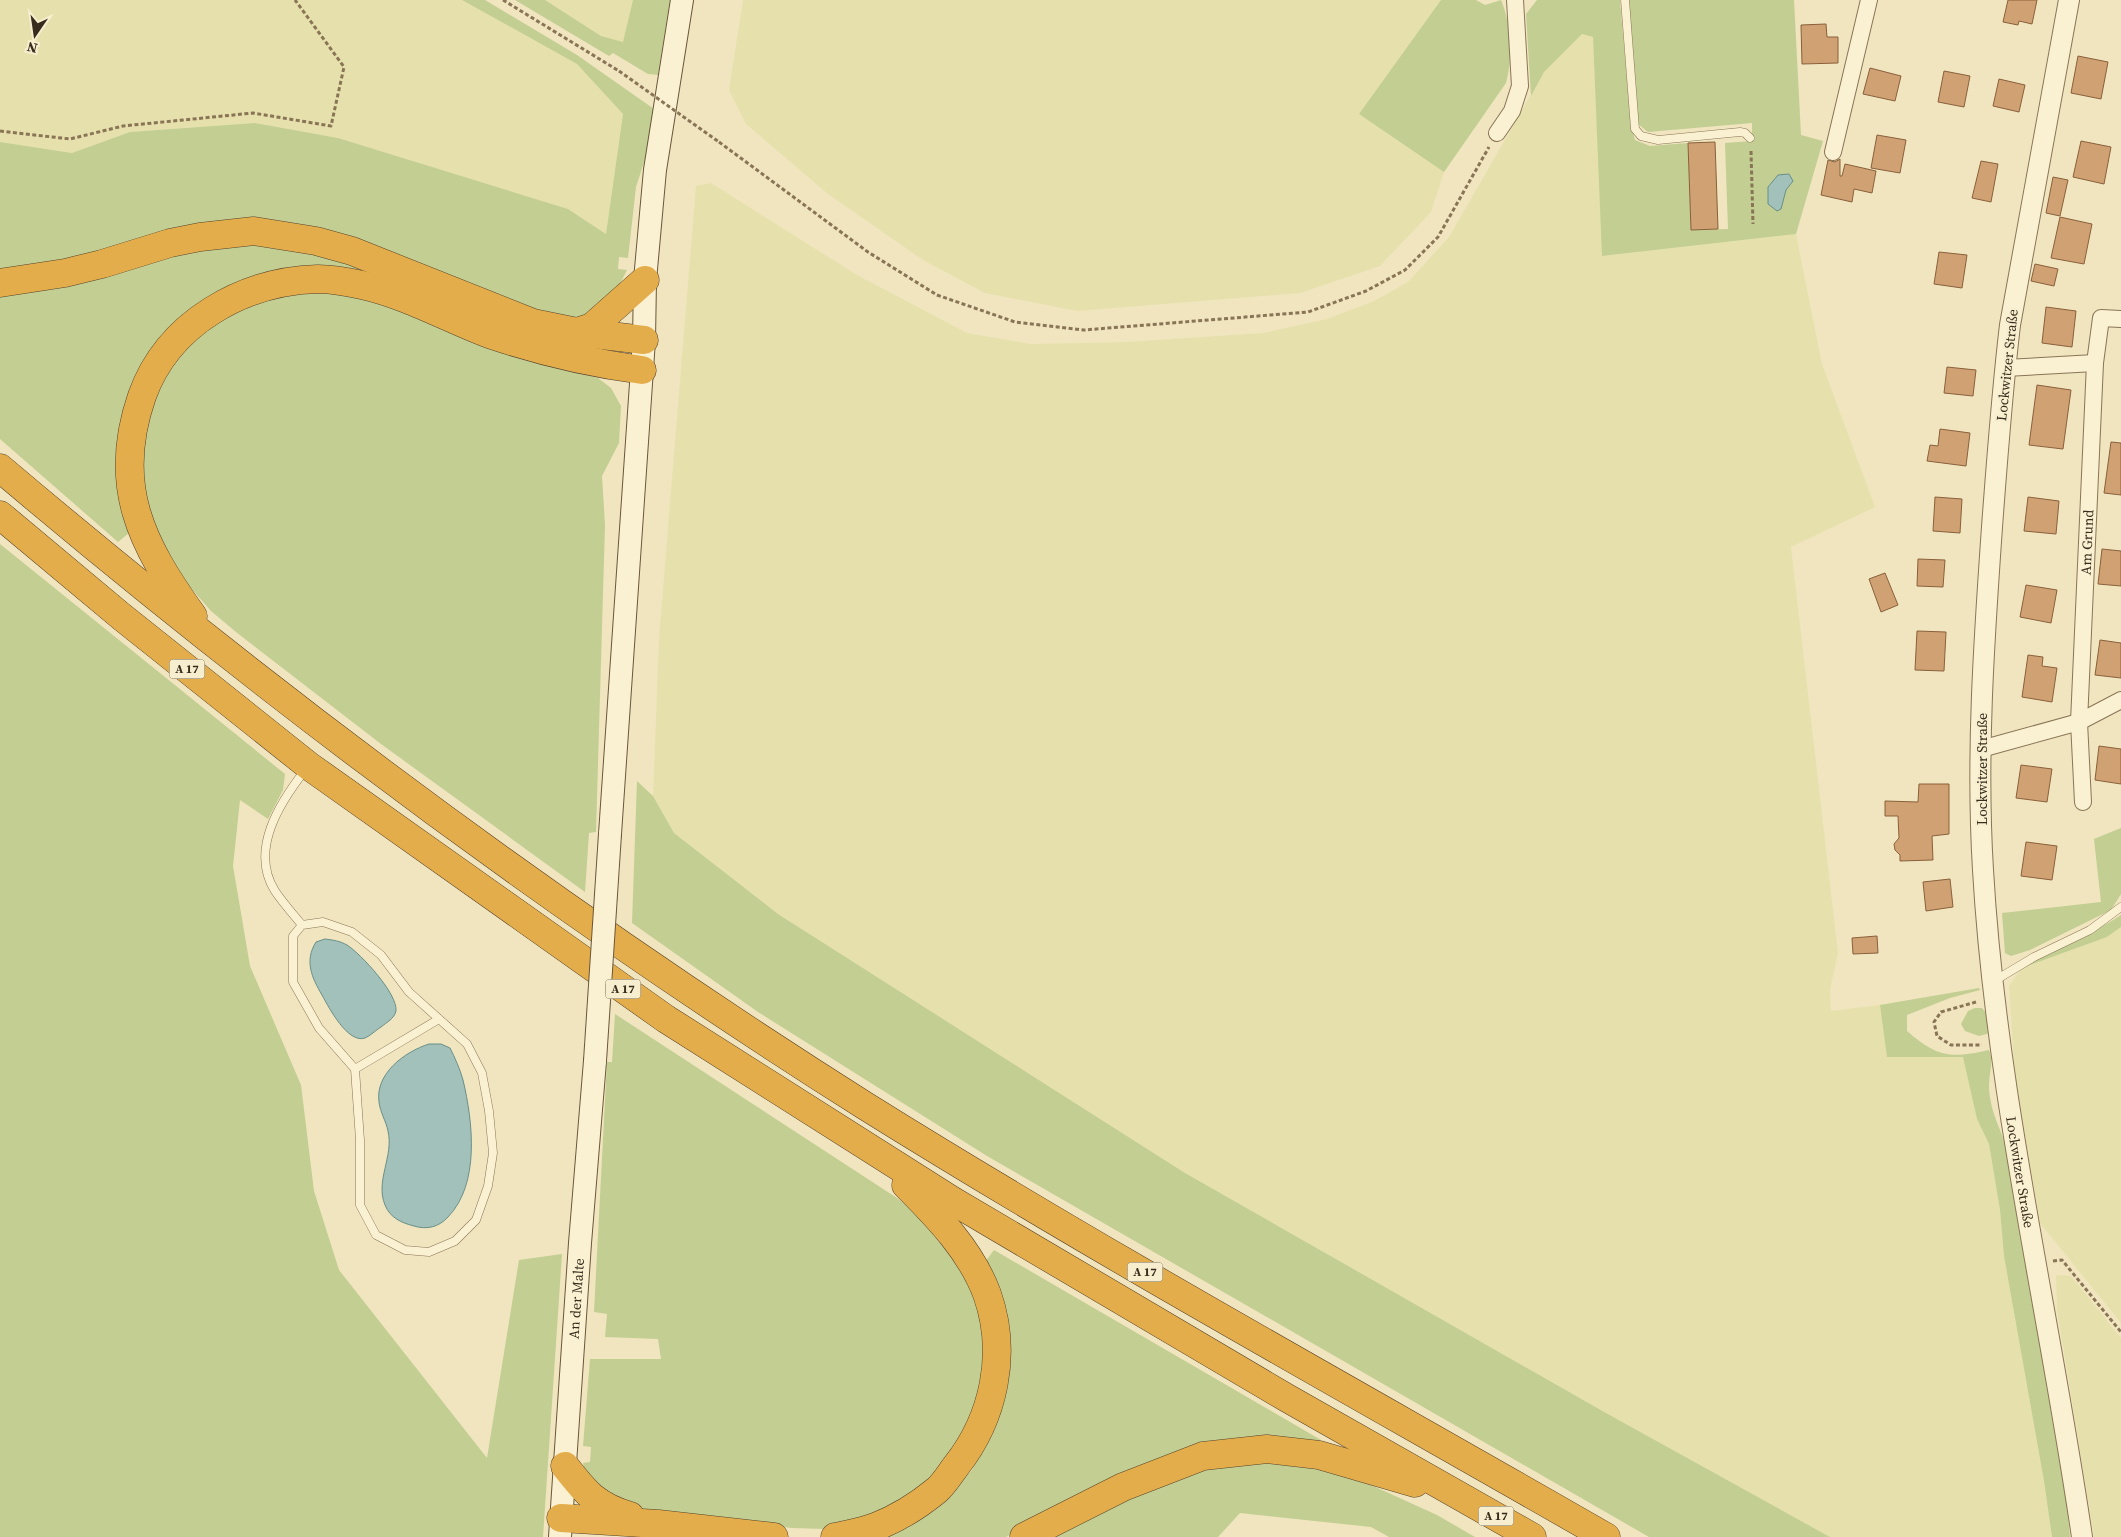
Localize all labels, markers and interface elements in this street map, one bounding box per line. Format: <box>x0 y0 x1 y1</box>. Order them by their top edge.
north arrow <box>10 10 60 60</box>
text: N <box>25 37 39 59</box>
street label: Lockwitzer Straße <box>1991 308 2023 422</box>
street label: Am Grund <box>2076 509 2098 575</box>
road number: A 17 <box>170 660 204 679</box>
street label: Lockwitzer Straße <box>1972 713 1992 825</box>
road number: A 17 <box>606 980 640 999</box>
street label: Lockwitzer Straße <box>2001 1115 2039 1229</box>
street label: An der Malte <box>564 1258 589 1340</box>
road number: A 17 <box>1128 1262 1162 1282</box>
road number: A 17 <box>1478 1506 1514 1525</box>

